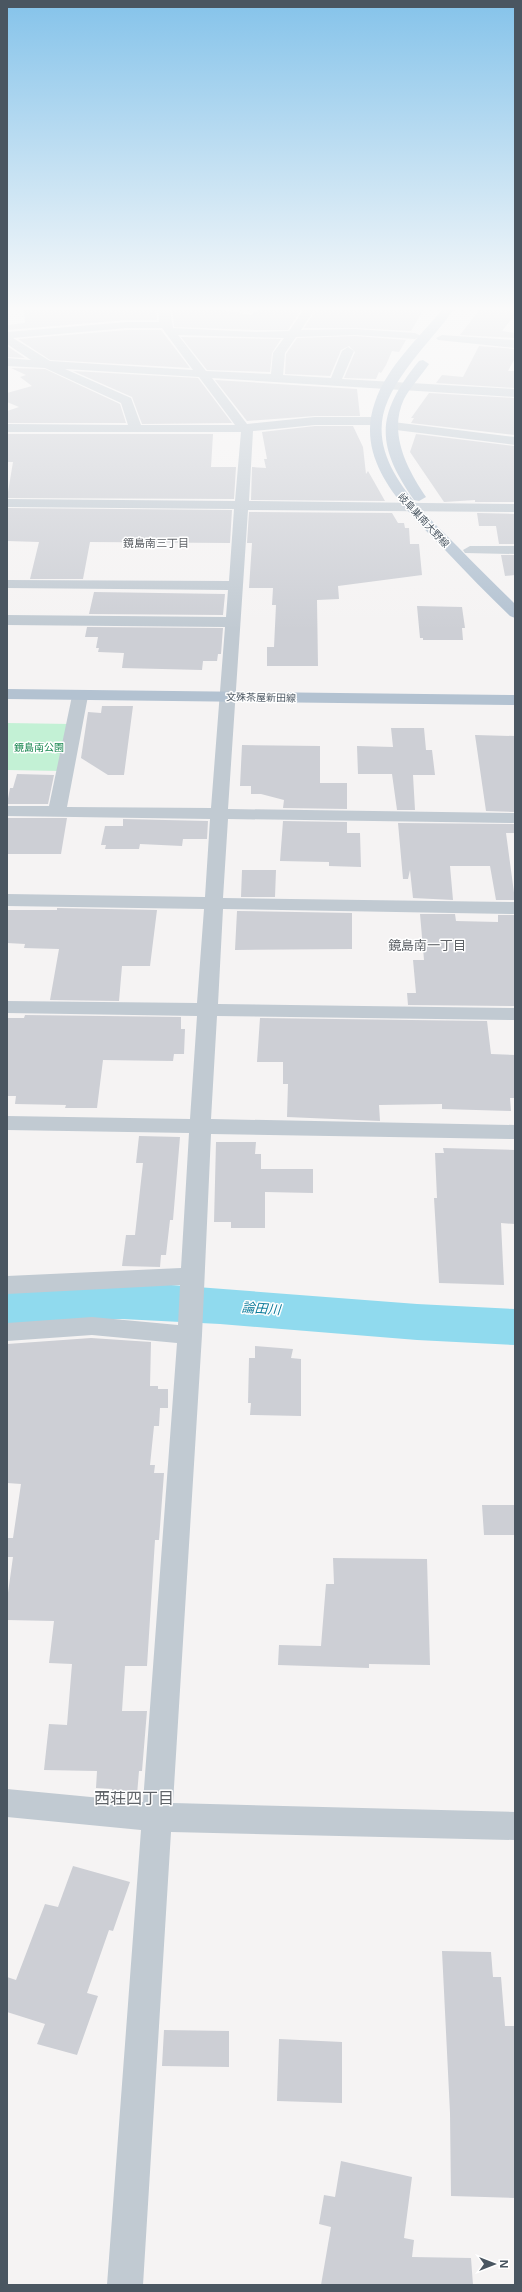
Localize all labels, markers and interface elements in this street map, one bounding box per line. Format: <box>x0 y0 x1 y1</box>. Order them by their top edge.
street label: 岐阜巣南大野線 <box>395 490 453 550</box>
district label: 鏡島南三丁目 <box>123 535 189 550</box>
street label: 文殊茶屋新田線 <box>226 689 296 705</box>
park label: 鏡島南公園 <box>14 740 64 754</box>
district label: 鏡島南一丁目 <box>388 936 466 954</box>
water label: 論田川 <box>241 1298 283 1318</box>
district label: 西荘四丁目 <box>94 1787 174 1809</box>
north arrow <box>474 2244 514 2284</box>
text: N <box>497 2260 512 2268</box>

